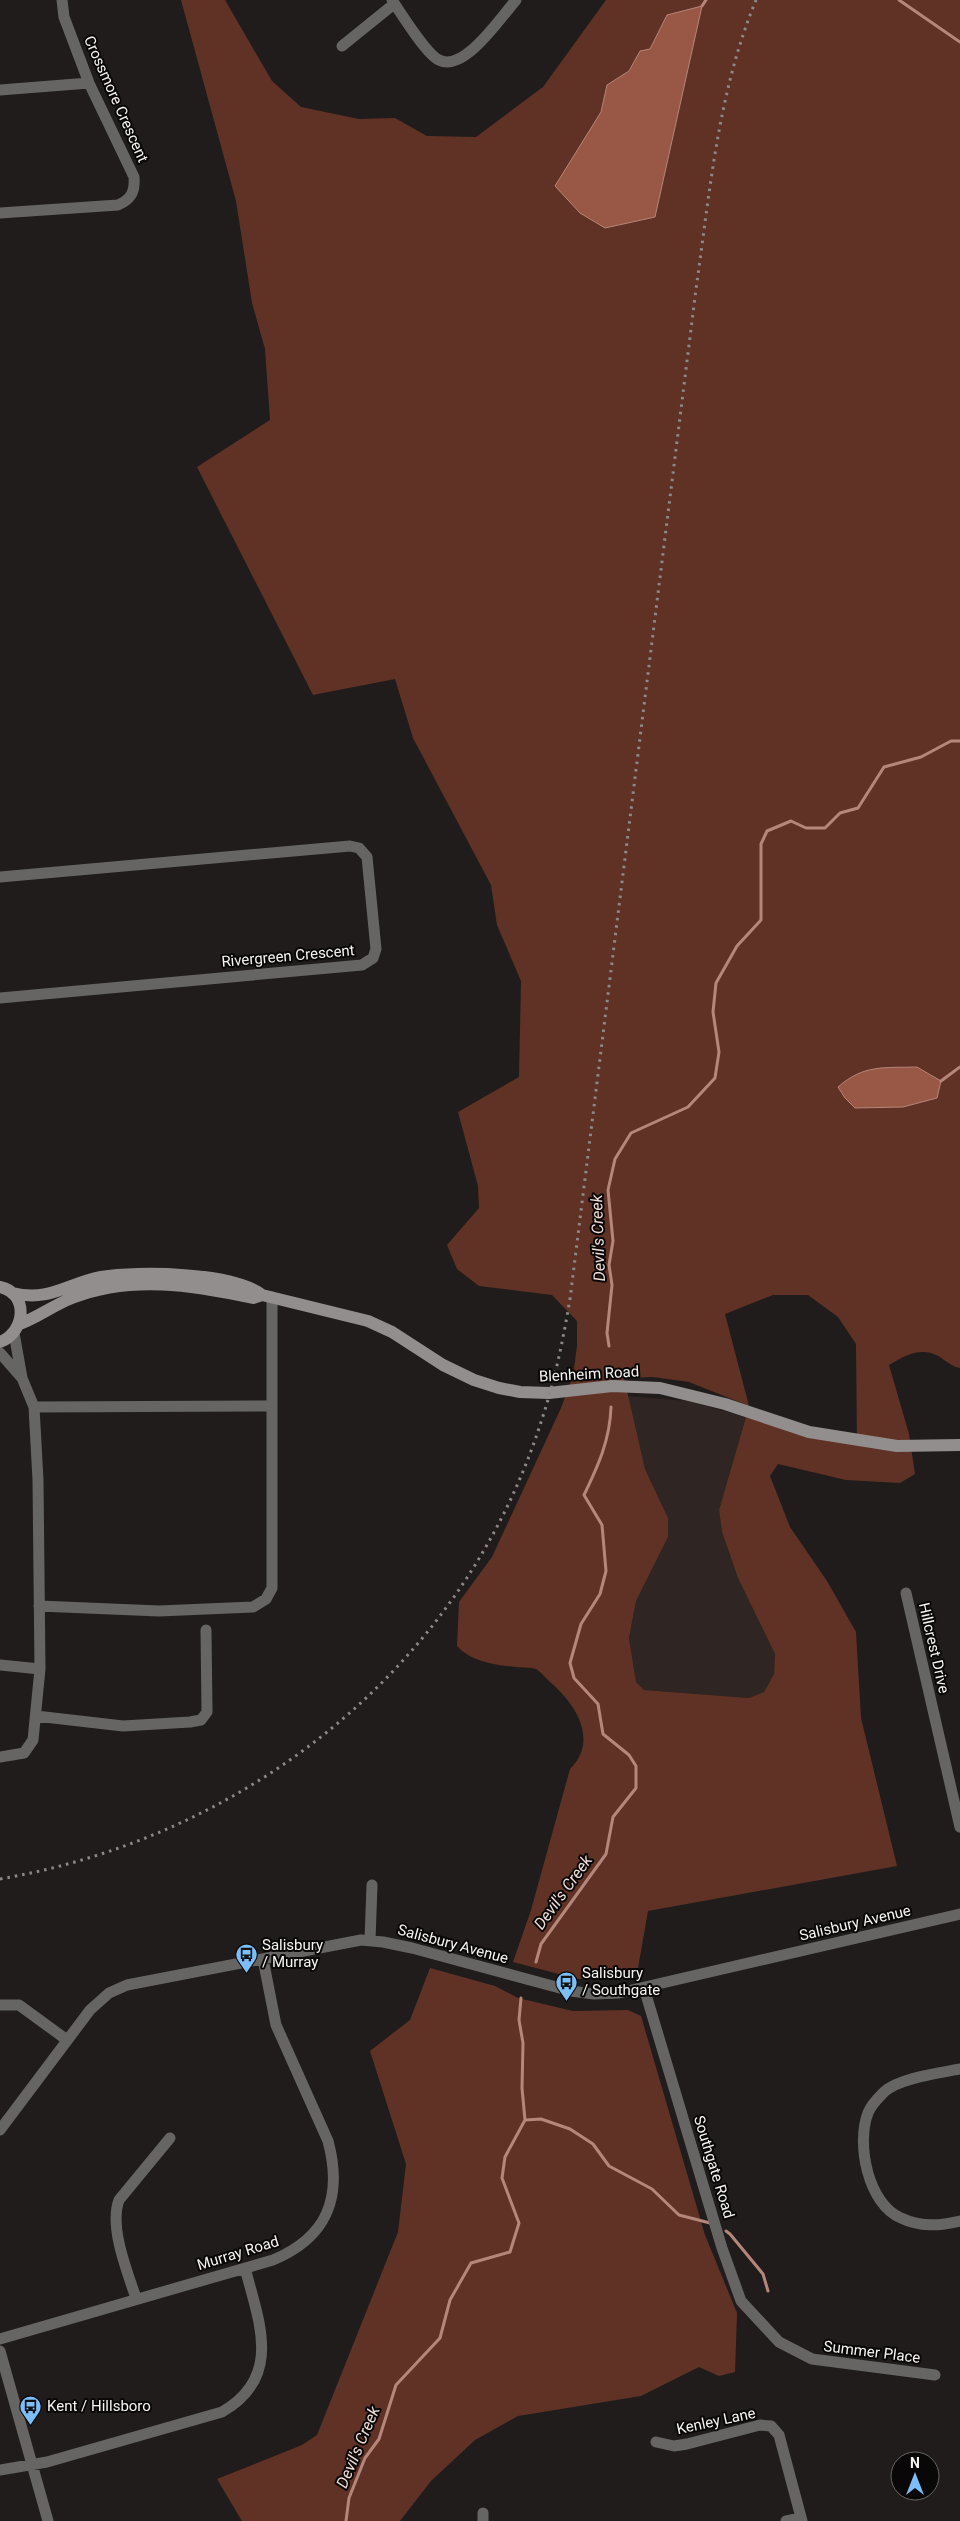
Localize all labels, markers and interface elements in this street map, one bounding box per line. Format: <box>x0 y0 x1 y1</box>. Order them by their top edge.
street label: Crossmore Crescent <box>80 33 152 165</box>
street label: Rivergreen Crescent <box>221 941 355 971</box>
water label: Devil's Creek <box>587 1193 609 1282</box>
street label: Blenheim Road <box>538 1362 640 1386</box>
street label: Hillcrest Drive <box>915 1601 953 1695</box>
water label: Devil's Creek <box>530 1850 597 1933</box>
street label: Salisbury Avenue <box>797 1901 913 1945</box>
street label: Salisbury Avenue <box>396 1921 510 1967</box>
place label: Salisbury / Murray <box>262 1936 323 1971</box>
bus stop icon: Salisbury / Murray <box>234 1942 258 1973</box>
place label: Salisbury / Southgate <box>582 1964 660 1999</box>
bus stop icon: Salisbury / Southgate <box>554 1970 578 2001</box>
street label: Southgate Road <box>690 2113 738 2221</box>
street label: Murray Road <box>195 2232 281 2274</box>
street label: Summer Place <box>823 2337 921 2367</box>
bus stop icon: Kent / Hillsboro <box>19 2394 43 2425</box>
place label: Kent / Hillsboro <box>47 2397 151 2415</box>
water label: Devil's Creek <box>332 2402 384 2491</box>
street label: Kenley Lane <box>675 2404 757 2438</box>
north arrow <box>890 2451 940 2501</box>
text: N <box>910 2455 920 2471</box>

